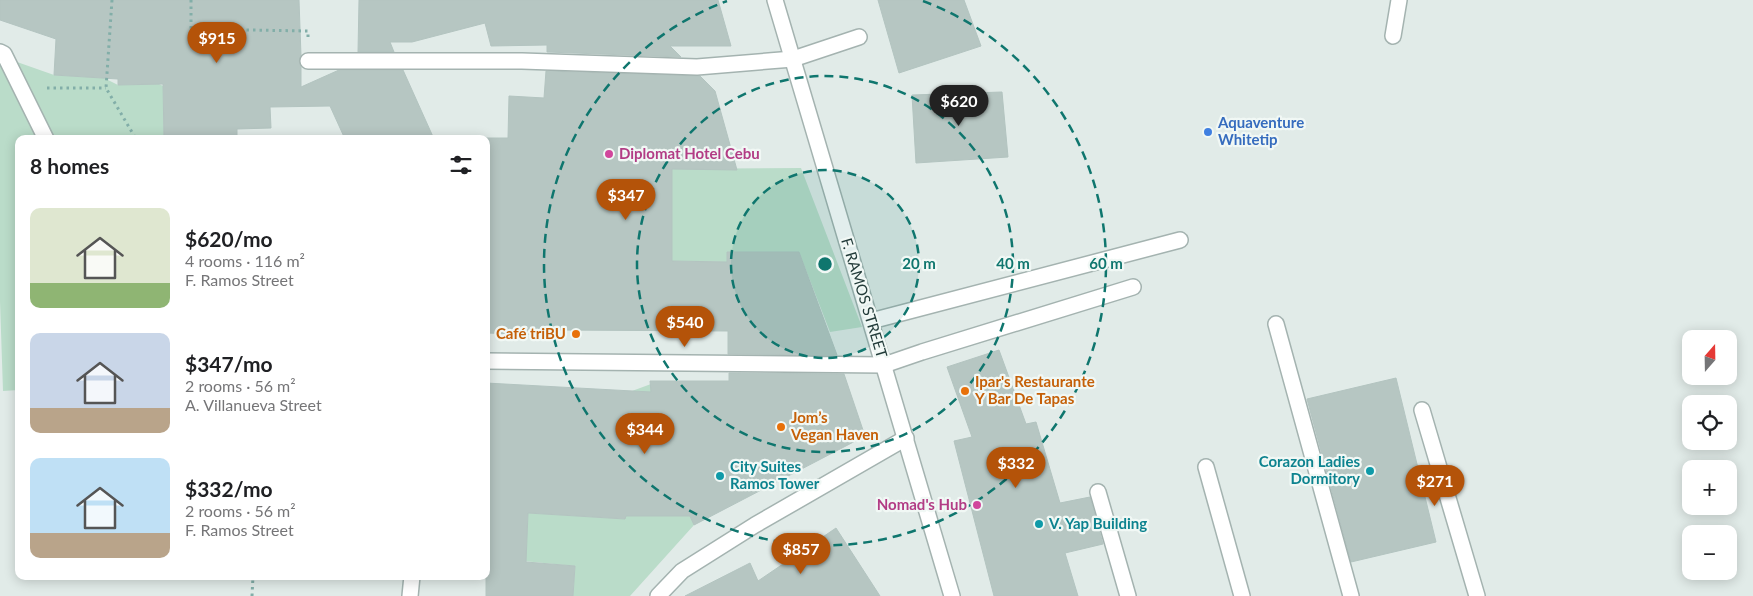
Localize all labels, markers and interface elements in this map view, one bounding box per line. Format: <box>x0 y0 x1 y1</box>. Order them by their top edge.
pin: $915 <box>187 22 247 64</box>
text: $915 <box>198 28 236 47</box>
pin: $620 <box>929 84 989 127</box>
text: $620 <box>940 91 978 110</box>
place label: Aquaventure Whitetip <box>1217 113 1304 148</box>
marker: Aquaventure Whitetip <box>1202 126 1214 138</box>
place label: Diplomat Hotel Cebu <box>619 144 760 162</box>
marker: Diplomat Hotel Cebu <box>603 148 615 160</box>
icon: filters <box>447 151 475 179</box>
text: 8 homes <box>30 153 109 178</box>
pin: $347 <box>596 178 656 221</box>
text: $347 <box>607 185 645 204</box>
text: $620/mo <box>185 226 273 251</box>
icon: home <box>70 228 130 288</box>
street label: F. RAMOS STREET <box>838 236 892 360</box>
text: 4 rooms · 116 m² <box>185 251 305 270</box>
text: 20 m <box>902 254 936 272</box>
text: 40 m <box>996 254 1030 272</box>
text: 60 m <box>1089 254 1123 272</box>
centre of rings <box>816 255 834 273</box>
text: F. Ramos Street <box>185 270 294 289</box>
pin: $540 <box>655 306 715 348</box>
text: $540 <box>666 312 704 331</box>
place label: Café triBU <box>496 324 566 342</box>
marker: Café triBU <box>570 328 582 340</box>
north arrow <box>1682 330 1738 385</box>
map controls <box>1682 330 1737 580</box>
text: $347/mo <box>185 351 273 376</box>
icon: home <box>70 353 130 413</box>
place label: Ipar's Restaurante Y Bar De Tapas <box>974 372 1095 407</box>
text: 2 rooms · 56 m² <box>185 376 296 395</box>
marker: Ipar's Restaurante Y Bar De Tapas <box>959 385 971 397</box>
text: A. Villanueva Street <box>185 395 322 414</box>
button: locate <box>1682 395 1737 450</box>
place label: Jom’s Vegan Haven <box>790 408 879 443</box>
pin: $344 <box>615 412 675 455</box>
text: $344 <box>626 419 664 438</box>
marker: Jom’s Vegan Haven <box>775 421 787 433</box>
pin: $332 <box>986 446 1046 489</box>
place label: Corazon Ladies Dormitory <box>1259 452 1360 487</box>
text: $332 <box>997 453 1035 472</box>
place label: City Suites Ramos Tower <box>730 457 820 492</box>
button: + <box>1682 460 1737 515</box>
pin: $271 <box>1405 464 1465 507</box>
marker: Corazon Ladies Dormitory <box>1364 465 1376 477</box>
marker: City Suites Ramos Tower <box>714 470 726 482</box>
text: $271 <box>1416 471 1454 490</box>
text: $332/mo <box>185 476 273 501</box>
icon: home <box>70 478 130 538</box>
place label: Nomad's Hub <box>877 495 967 513</box>
marker: Nomad's Hub <box>971 499 983 511</box>
text: 2 rooms · 56 m² <box>185 501 296 520</box>
place label: V. Yap Building <box>1048 514 1147 532</box>
marker: V. Yap Building <box>1033 518 1045 530</box>
text: F. Ramos Street <box>185 520 294 539</box>
button: − <box>1682 525 1737 580</box>
pin: $857 <box>771 532 831 575</box>
text: $857 <box>782 539 820 558</box>

